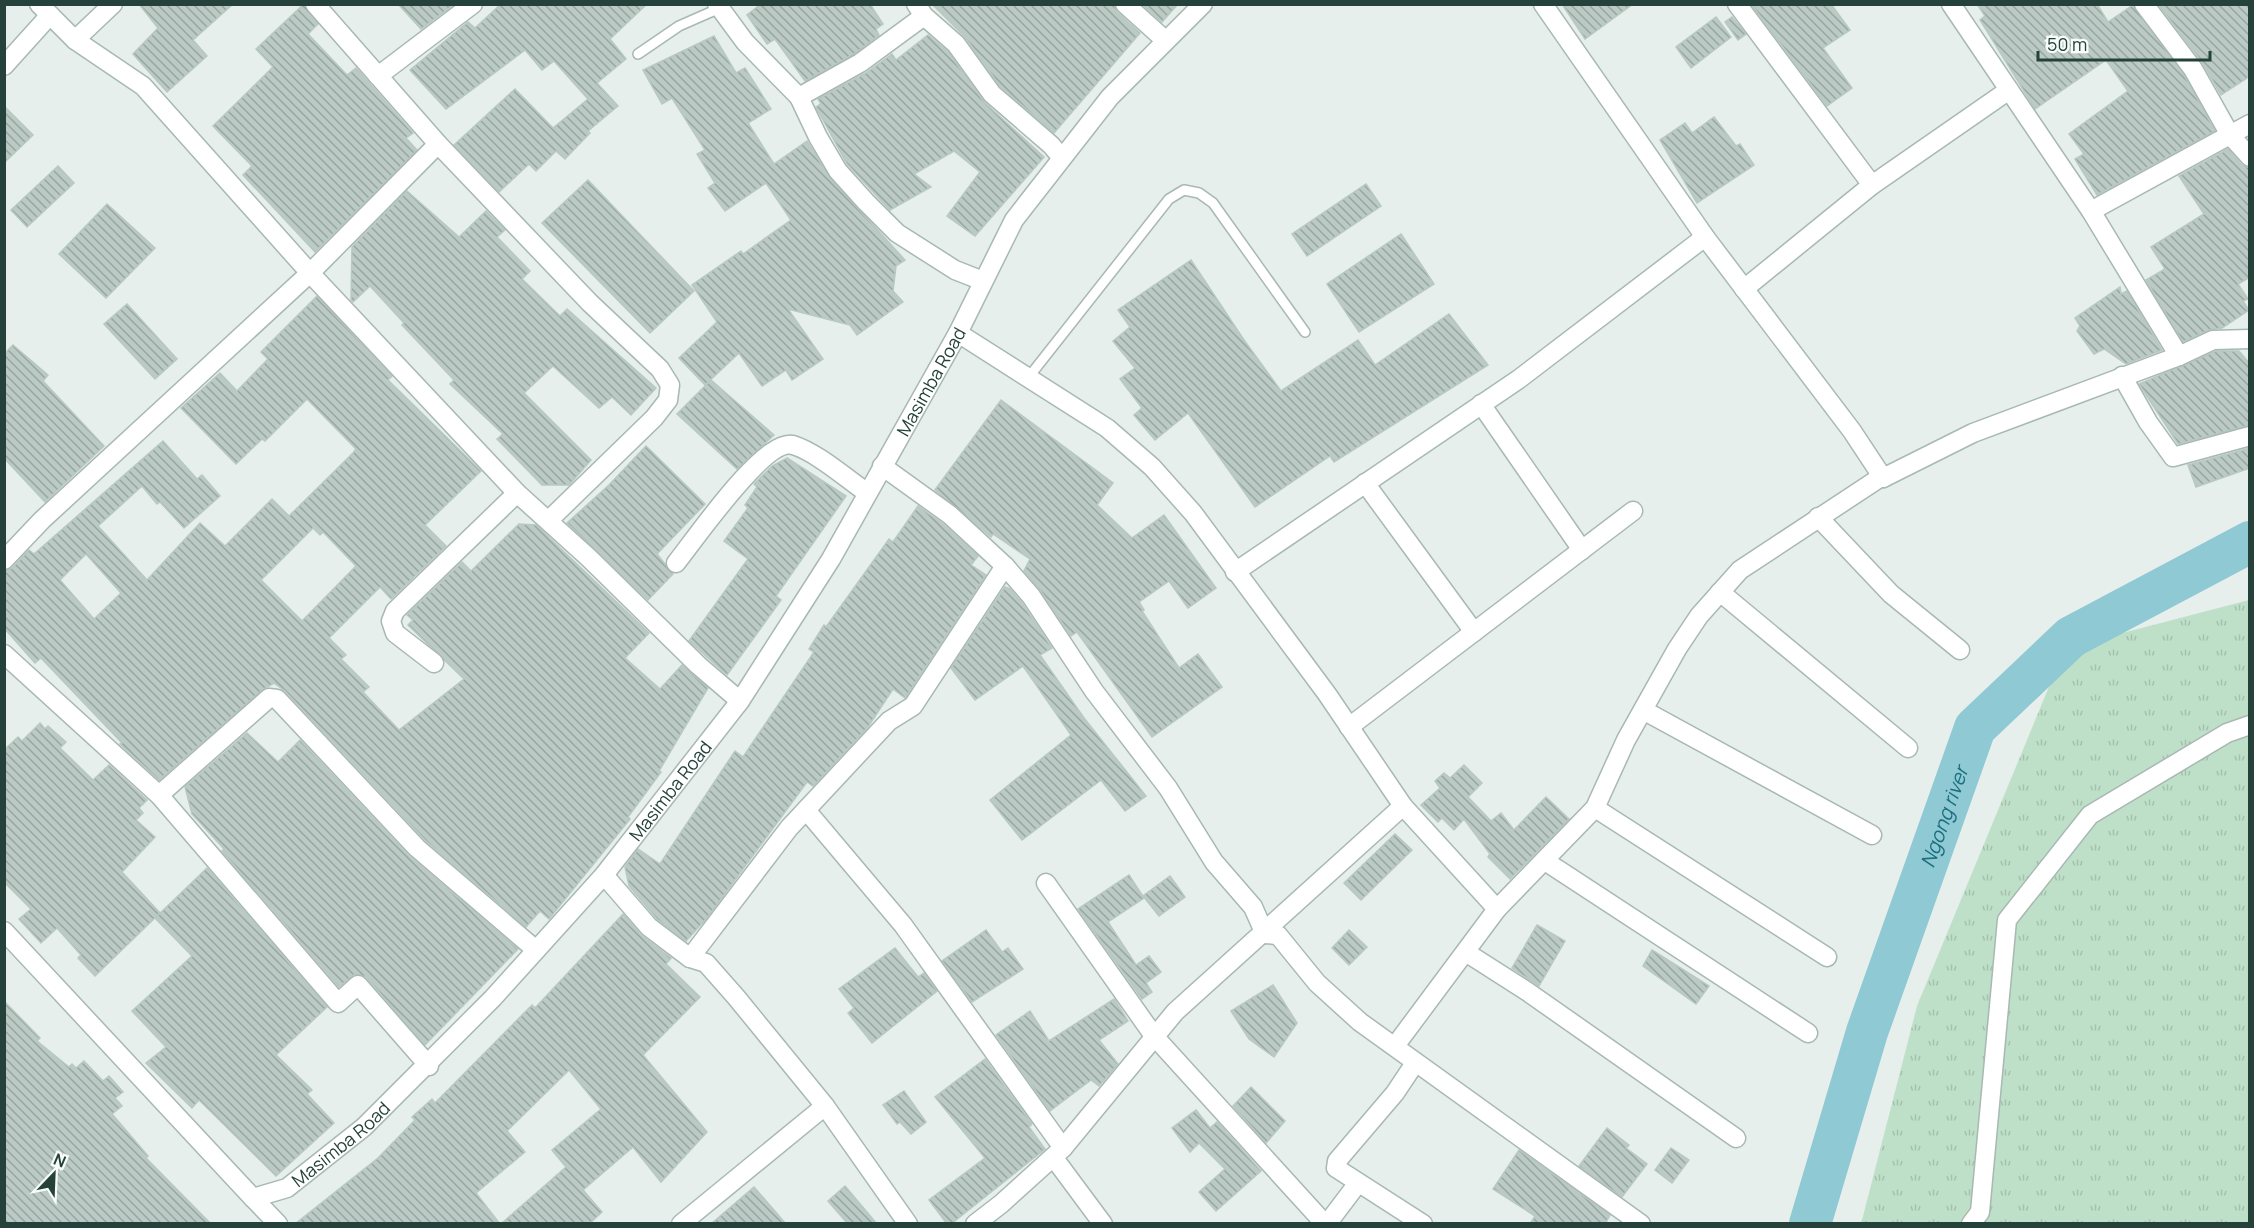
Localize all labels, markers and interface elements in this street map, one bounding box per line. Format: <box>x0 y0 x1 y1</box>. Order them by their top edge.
scale bar <box>2038 24 2210 62</box>
text: 50 m <box>2047 32 2087 56</box>
street label: Masimba Road <box>891 323 971 440</box>
street label: Masimba Road <box>623 736 717 846</box>
water label: Ngong river <box>1913 760 1975 871</box>
street label: Masimba Road <box>287 1096 395 1192</box>
north arrow <box>24 1144 84 1204</box>
text: N <box>50 1148 69 1173</box>

